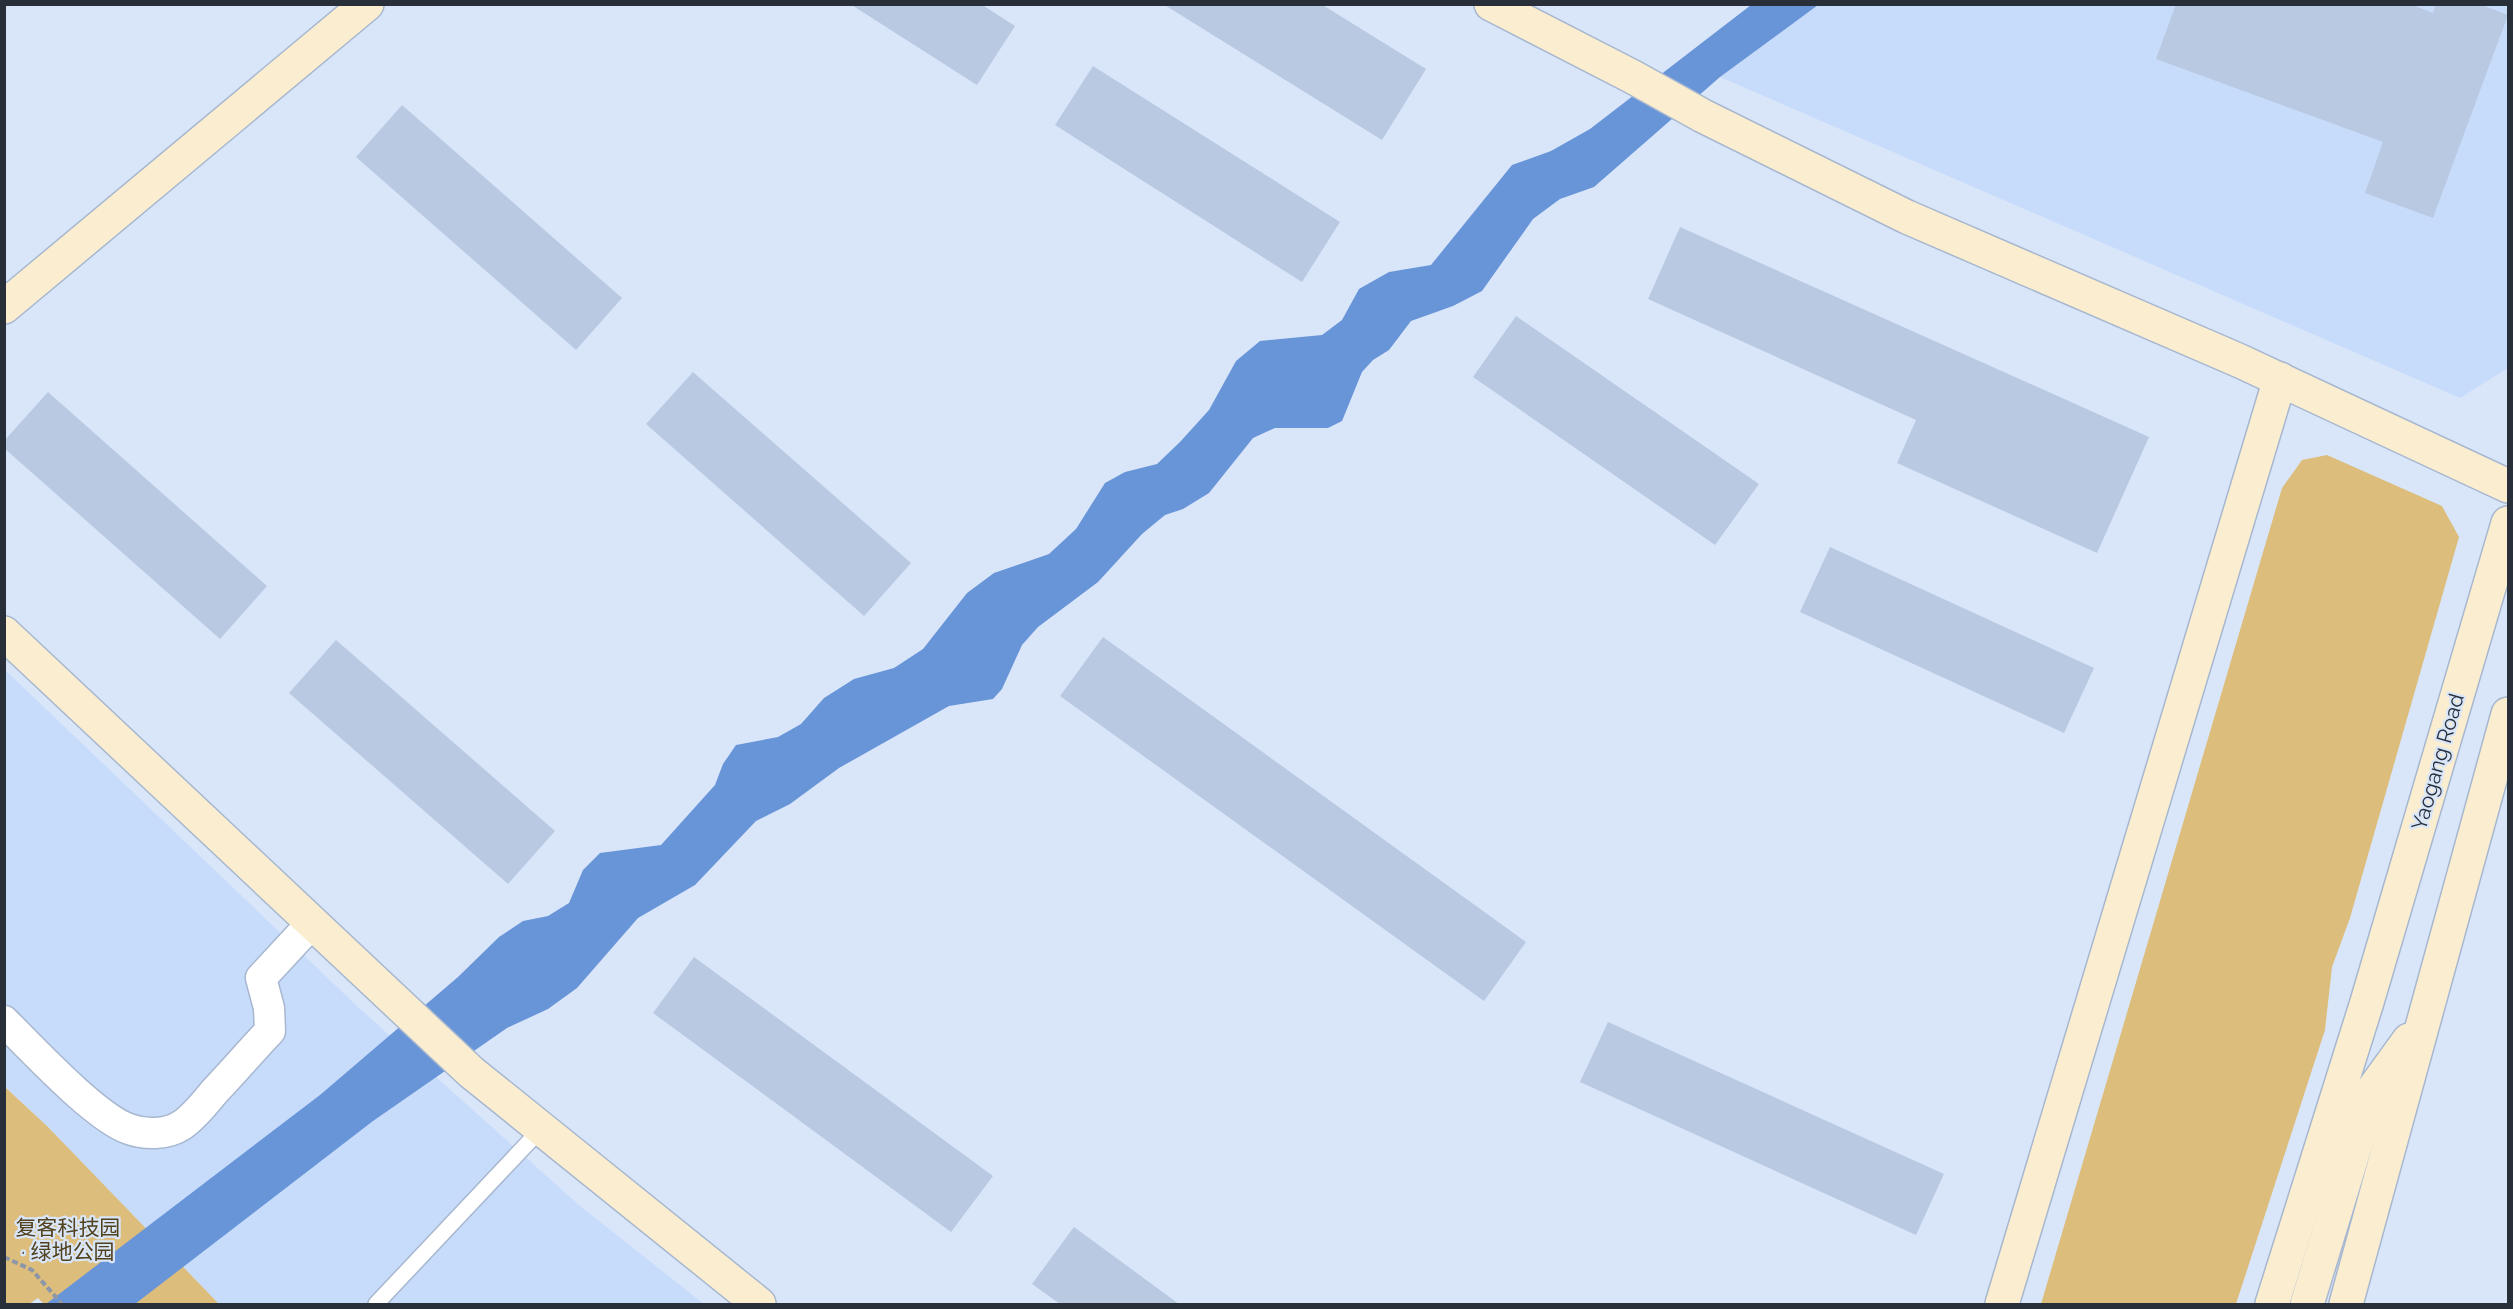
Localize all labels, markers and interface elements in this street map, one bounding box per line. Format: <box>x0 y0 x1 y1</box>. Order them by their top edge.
street label: Yaogang Road <box>2406 691 2469 833</box>
park label: 复客科技园 · 绿地公园 <box>16 1215 121 1264</box>

